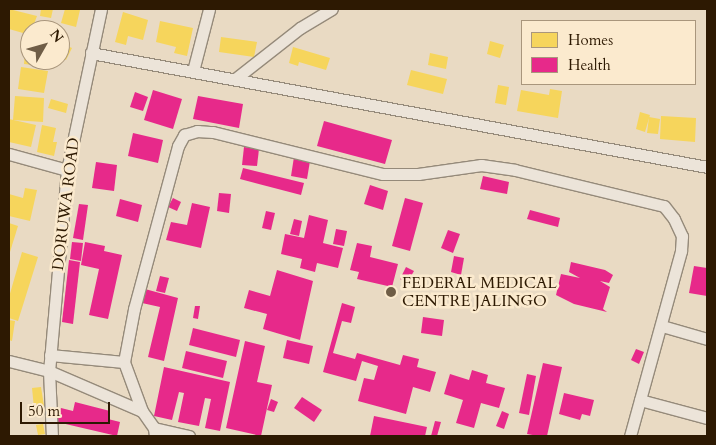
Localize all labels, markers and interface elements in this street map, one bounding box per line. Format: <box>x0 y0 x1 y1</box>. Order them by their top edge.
north arrow <box>20 20 70 70</box>
legend <box>521 20 696 85</box>
text: N <box>45 25 68 47</box>
text: Homes <box>568 30 613 50</box>
text: Health <box>568 55 611 75</box>
street label: DORUWA ROAD <box>48 137 84 271</box>
place label: FEDERAL MEDICAL CENTRE JALINGO <box>402 273 557 311</box>
marker: FEDERAL MEDICAL CENTRE JALINGO <box>384 285 398 299</box>
scale bar <box>22 392 112 424</box>
text: 50 m <box>28 401 60 421</box>

